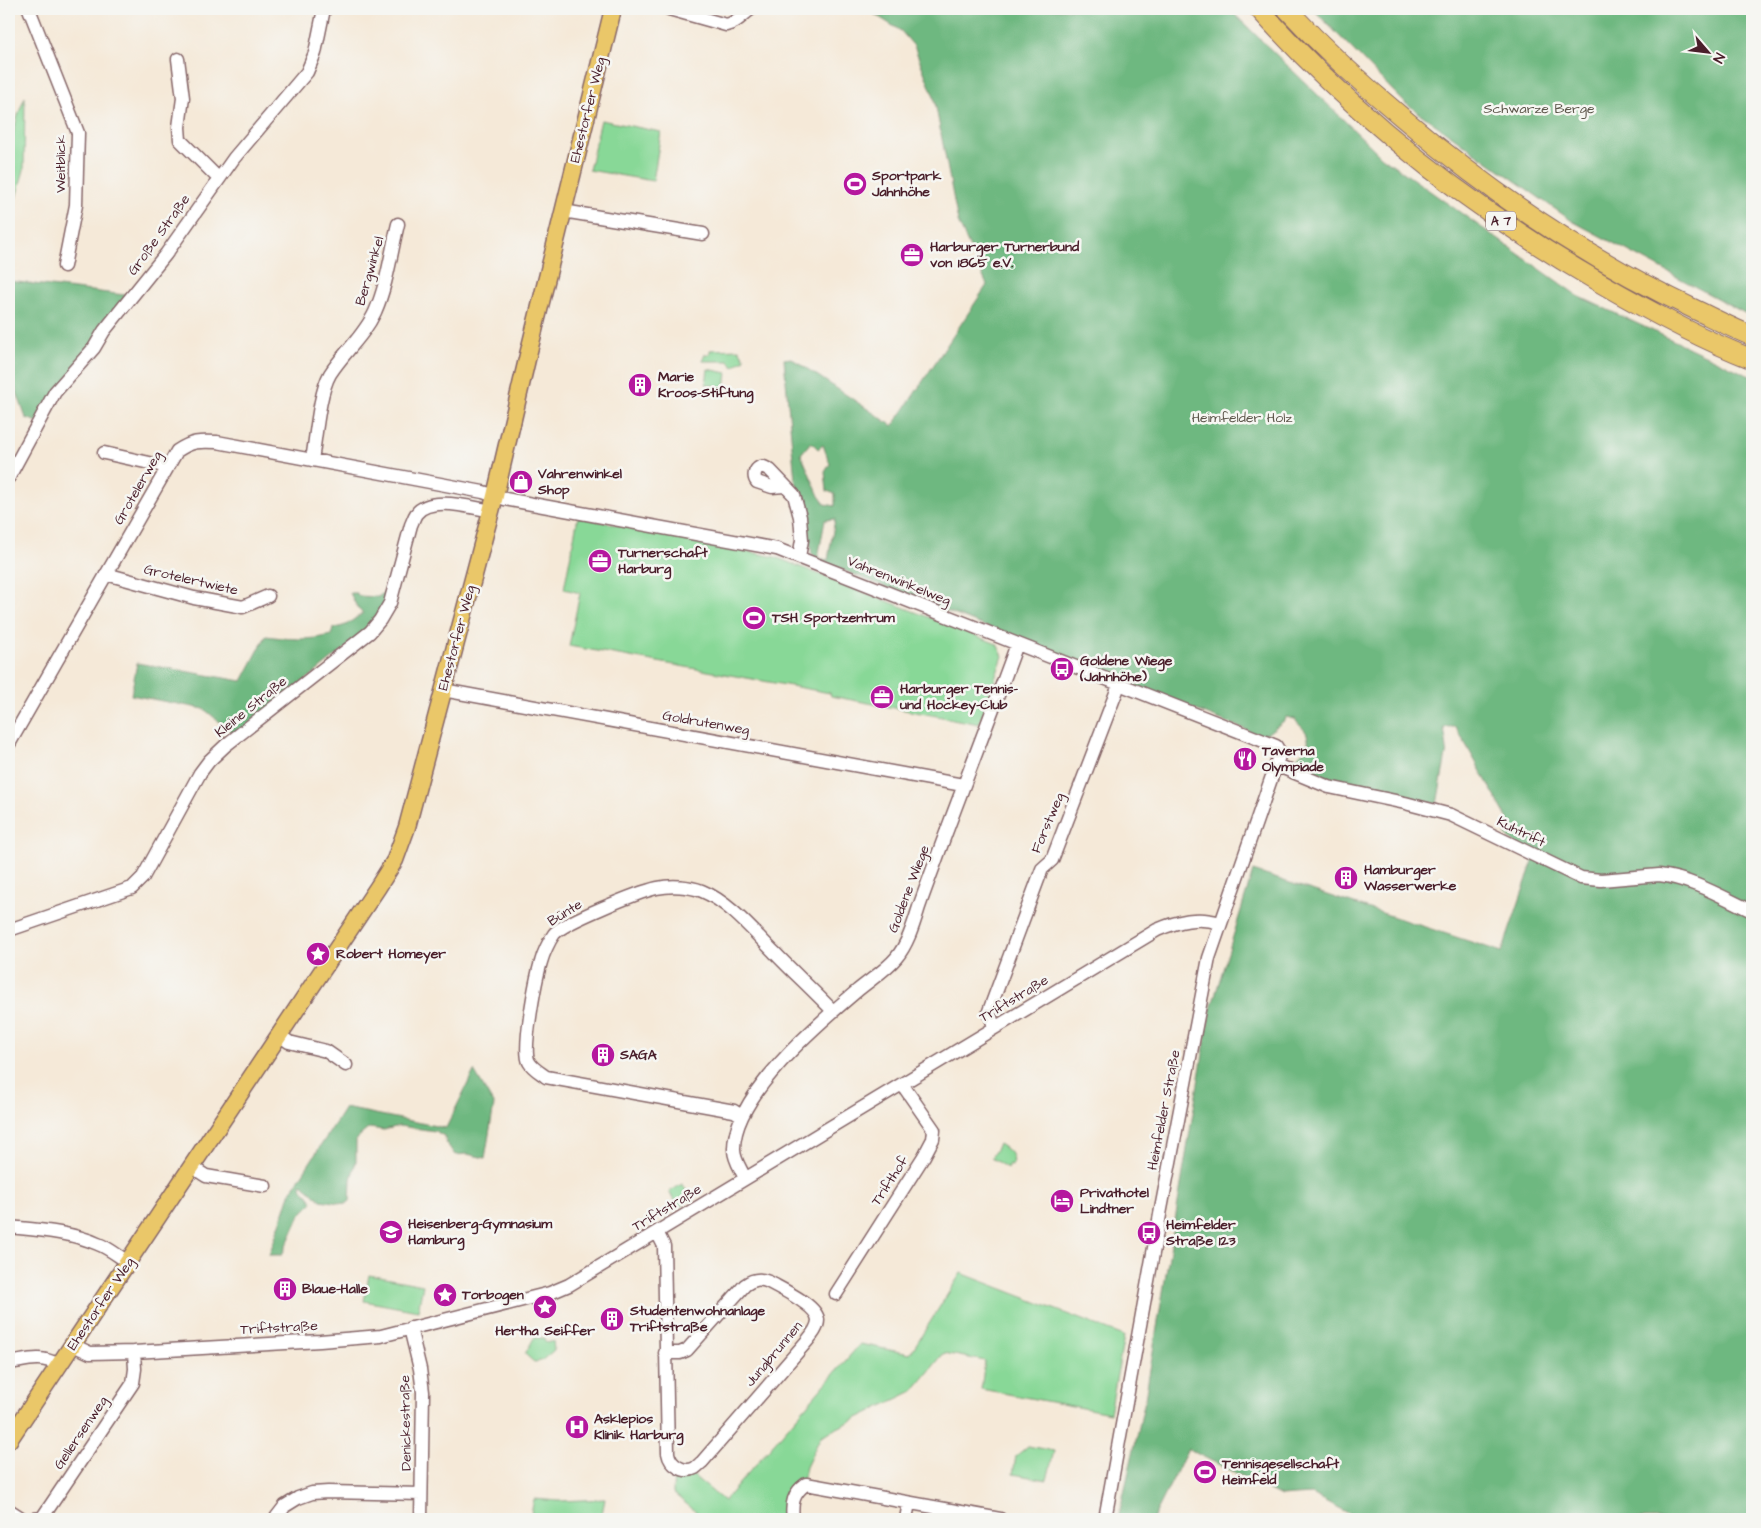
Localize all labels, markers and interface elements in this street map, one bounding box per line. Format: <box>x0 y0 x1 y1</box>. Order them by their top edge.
north arrow <box>1684 28 1734 78</box>
text: N <box>1708 49 1729 66</box>
street label: Ehestorfer Weg <box>565 55 611 165</box>
park label: Schwarze Berge <box>1483 99 1595 119</box>
street label: Weitblick <box>51 135 71 193</box>
place label: Sportpark Jahnhöhe <box>871 166 942 202</box>
sports icon: Sportpark Jahnhöhe <box>842 171 868 197</box>
street label: Große Straße <box>123 190 195 279</box>
road number: A 7 <box>1486 212 1516 230</box>
street label: Bergwinkel <box>351 234 389 308</box>
place label: Harburger Turnerbund von 1865 e.V. <box>930 237 1080 273</box>
office icon: Harburger Turnerbund von 1865 e.V. <box>899 242 925 268</box>
place label: Marie Kroos-Stiftung <box>658 367 754 404</box>
building icon: Marie Kroos-Stiftung <box>627 372 653 398</box>
park label: Heimfelder Holz <box>1192 408 1292 428</box>
street label: Grotelerweg <box>109 447 167 529</box>
place label: Vahrenwinkel Shop <box>537 464 623 500</box>
shop icon: Vahrenwinkel Shop <box>508 469 534 495</box>
place label: Turnerschaft Harburg <box>617 543 708 580</box>
office icon: Turnerschaft Harburg <box>587 548 613 574</box>
street label: Vahrenwinkelweg <box>844 551 954 611</box>
street label: Grotelertwiete <box>142 559 240 601</box>
street label: Ehestorfer Weg <box>433 583 481 693</box>
sports icon: TSH Sportzentrum <box>741 605 767 631</box>
place label: TSH Sportzentrum <box>771 608 896 628</box>
place label: Goldene Wiege (Jahnhöhe) <box>1079 651 1173 687</box>
bus stop icon: Goldene Wiege (Jahnhöhe) <box>1049 656 1075 682</box>
street label: Kleine Straße <box>211 671 292 742</box>
place label: Harburger Tennis- und Hockey-Club <box>899 679 1019 715</box>
office icon: Harburger Tennis- und Hockey-Club <box>869 684 895 710</box>
street label: Goldrutenweg <box>661 705 751 741</box>
place label: Taverna Olympiade <box>1261 741 1324 777</box>
restaurant icon: Taverna Olympiade <box>1232 746 1258 772</box>
street label: Forstweg <box>1026 790 1070 856</box>
street label: Kuhtrift <box>1493 812 1549 853</box>
street label: Goldene Wiege <box>883 842 935 936</box>
place label: Hamburger Wasserwerke <box>1363 860 1457 896</box>
building icon: Hamburger Wasserwerke <box>1333 865 1359 891</box>
street label: Bünte <box>544 894 586 931</box>
place icon: Robert Homeyer <box>305 941 331 967</box>
place label: Robert Homeyer <box>336 944 446 964</box>
street label: Triftstraße <box>976 970 1053 1028</box>
building icon: SAGA <box>590 1042 616 1068</box>
place label: SAGA <box>619 1045 658 1065</box>
street label: Heimfelder Straße <box>1143 1048 1186 1172</box>
street label: Trifthof <box>866 1152 914 1210</box>
street label: Triftstraße <box>629 1179 706 1237</box>
place label: Privathotel Lindtner <box>1080 1183 1150 1219</box>
hotel icon: Privathotel Lindtner <box>1049 1188 1075 1214</box>
place label: Heisenberg-Gymnasium Hamburg <box>408 1214 553 1251</box>
place label: Heimfelder Straße 123 <box>1165 1215 1236 1251</box>
school or university icon: Heisenberg-Gymnasium Hamburg <box>378 1219 404 1245</box>
bus stop icon: Heimfelder Straße 123 <box>1136 1220 1162 1246</box>
street label: Ehestorfer Weg <box>62 1254 140 1354</box>
building icon: Blaue-Halle <box>272 1276 298 1302</box>
place label: Blaue-Halle <box>302 1279 368 1299</box>
place icon: Torbogen <box>432 1282 458 1308</box>
place label: Torbogen <box>461 1285 524 1306</box>
place icon: Hertha Seiffer <box>532 1294 558 1320</box>
place label: Studentenwohnanlage Triftstraße <box>629 1301 766 1337</box>
building icon: Studentenwohnanlage Triftstraße <box>599 1306 625 1332</box>
street label: Triftstraße <box>240 1316 319 1340</box>
street label: Jungbrunnen <box>741 1317 807 1391</box>
place label: Hertha Seiffer <box>495 1321 595 1341</box>
street label: Denickestraße <box>395 1374 417 1471</box>
street label: Gellersenweg <box>49 1392 113 1474</box>
place label: Asklepios Klinik Harburg <box>594 1409 684 1446</box>
hospital icon: Asklepios Klinik Harburg <box>564 1414 590 1440</box>
place label: Tennisgesellschaft Heimfeld <box>1221 1454 1339 1490</box>
sports icon: Tennisgesellschaft Heimfeld <box>1192 1459 1218 1485</box>

